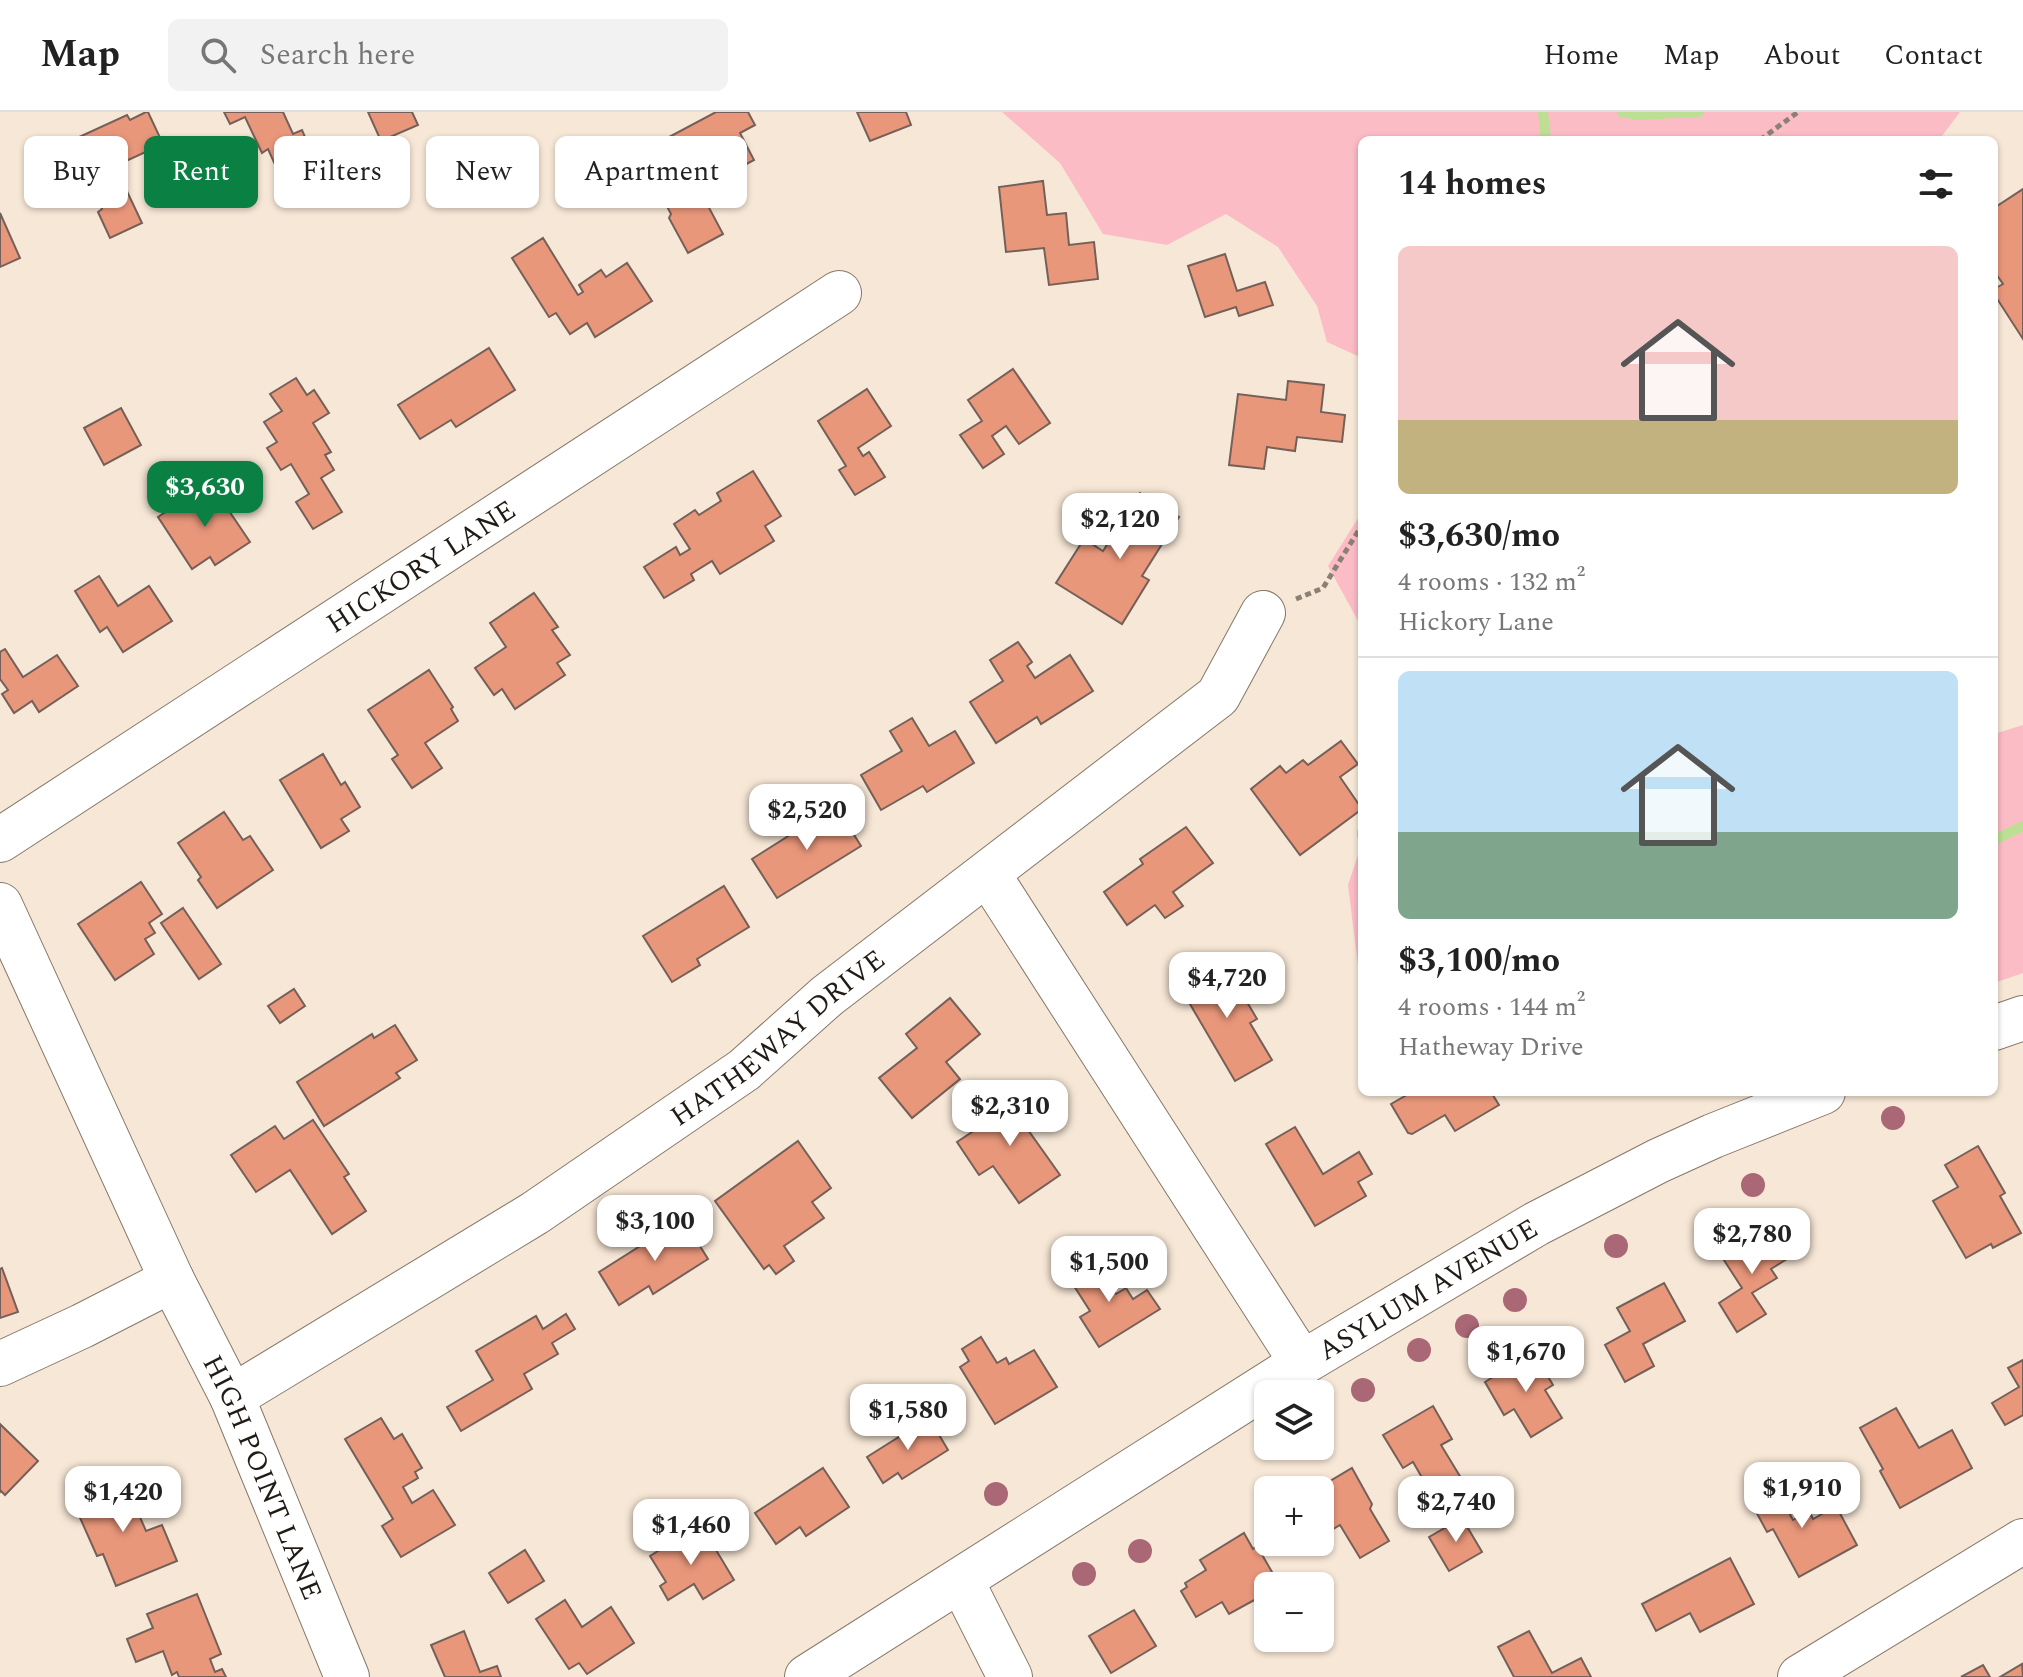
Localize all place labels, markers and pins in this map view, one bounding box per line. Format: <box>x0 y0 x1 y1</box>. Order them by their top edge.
pin: $3,630 <box>140 461 270 529</box>
pin: $2,120 <box>1055 493 1185 561</box>
pin: $2,520 <box>742 784 872 852</box>
pin: $4,720 <box>1162 952 1292 1020</box>
pin: $2,310 <box>945 1080 1075 1148</box>
pin: $3,100 <box>590 1195 720 1263</box>
pin: $2,780 <box>1687 1208 1817 1276</box>
pin: $1,500 <box>1044 1236 1174 1304</box>
pin: $1,670 <box>1461 1326 1591 1394</box>
pin: $1,580 <box>843 1384 973 1452</box>
pin: $1,910 <box>1737 1462 1867 1530</box>
pin: $1,420 <box>58 1466 188 1534</box>
pin: $2,740 <box>1391 1476 1521 1544</box>
pin: $1,460 <box>626 1499 756 1567</box>

